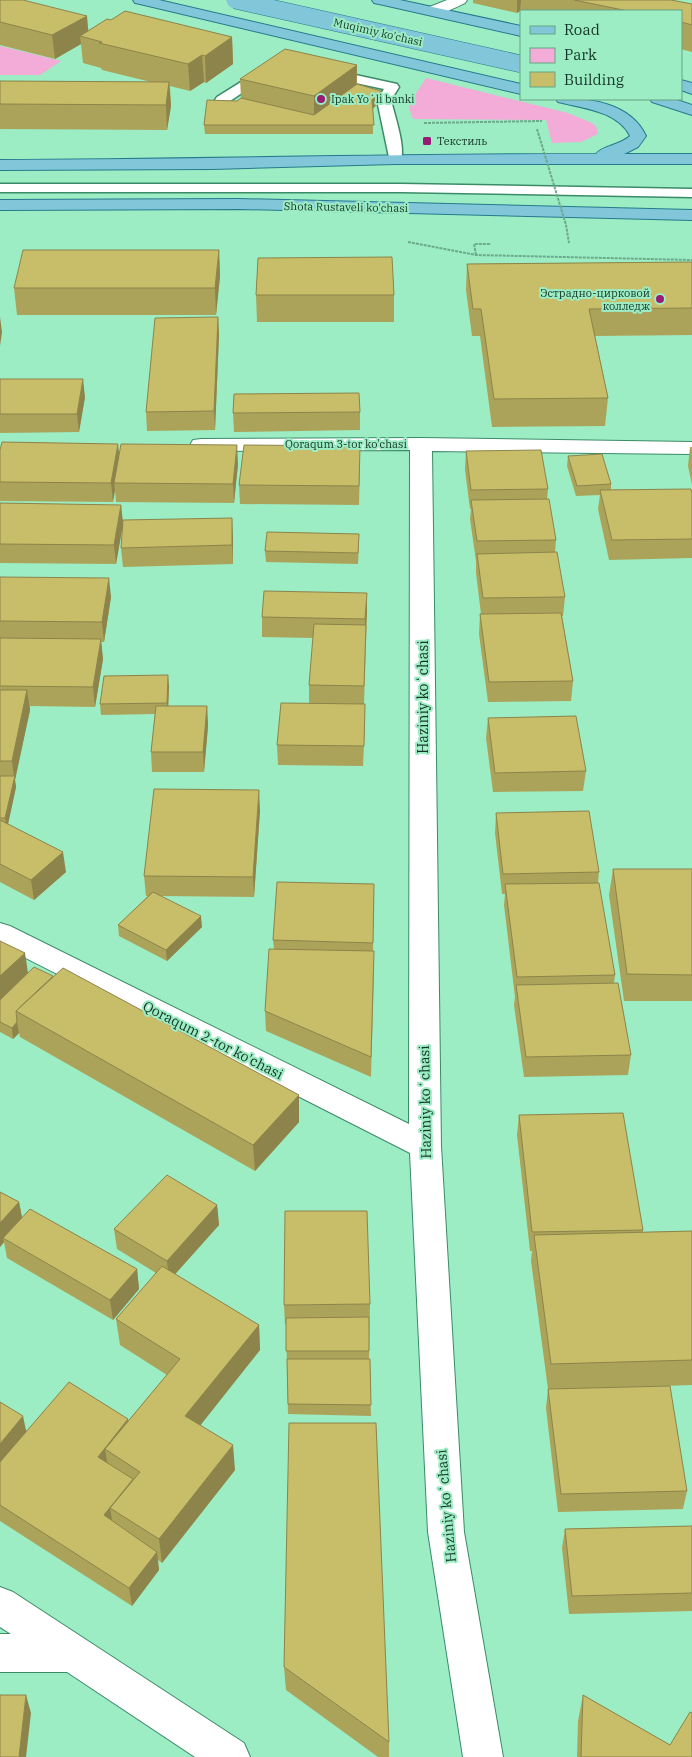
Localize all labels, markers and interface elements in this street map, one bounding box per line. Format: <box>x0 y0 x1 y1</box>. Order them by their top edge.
legend <box>520 10 682 100</box>
street label: Muqimiy ko'chasi <box>332 15 424 49</box>
text: Road <box>564 20 600 39</box>
text: Park <box>564 45 597 64</box>
text: Building <box>564 70 624 89</box>
place label: Ipak Yoʻli banki <box>331 92 415 106</box>
marker: Ipak Yoʻli banki <box>315 93 327 105</box>
place label: Текстиль <box>437 134 487 148</box>
marker: Текстиль <box>421 135 433 147</box>
street label: Shota Rustaveli ko'chasi <box>284 199 409 215</box>
place label: Эстрадно-цирковой колледж <box>540 286 650 313</box>
marker: Эстрадно-цирковой колледж <box>654 293 666 305</box>
street label: Qoraqum 3-tor ko'chasi <box>285 437 407 451</box>
street label: Haziniy koʻchasi <box>414 640 432 754</box>
street label: Qoraqum 2-tor ko'chasi <box>140 997 286 1083</box>
street label: Haziniy koʻchasi <box>415 1045 435 1159</box>
street label: Haziniy koʻchasi <box>432 1449 460 1563</box>

